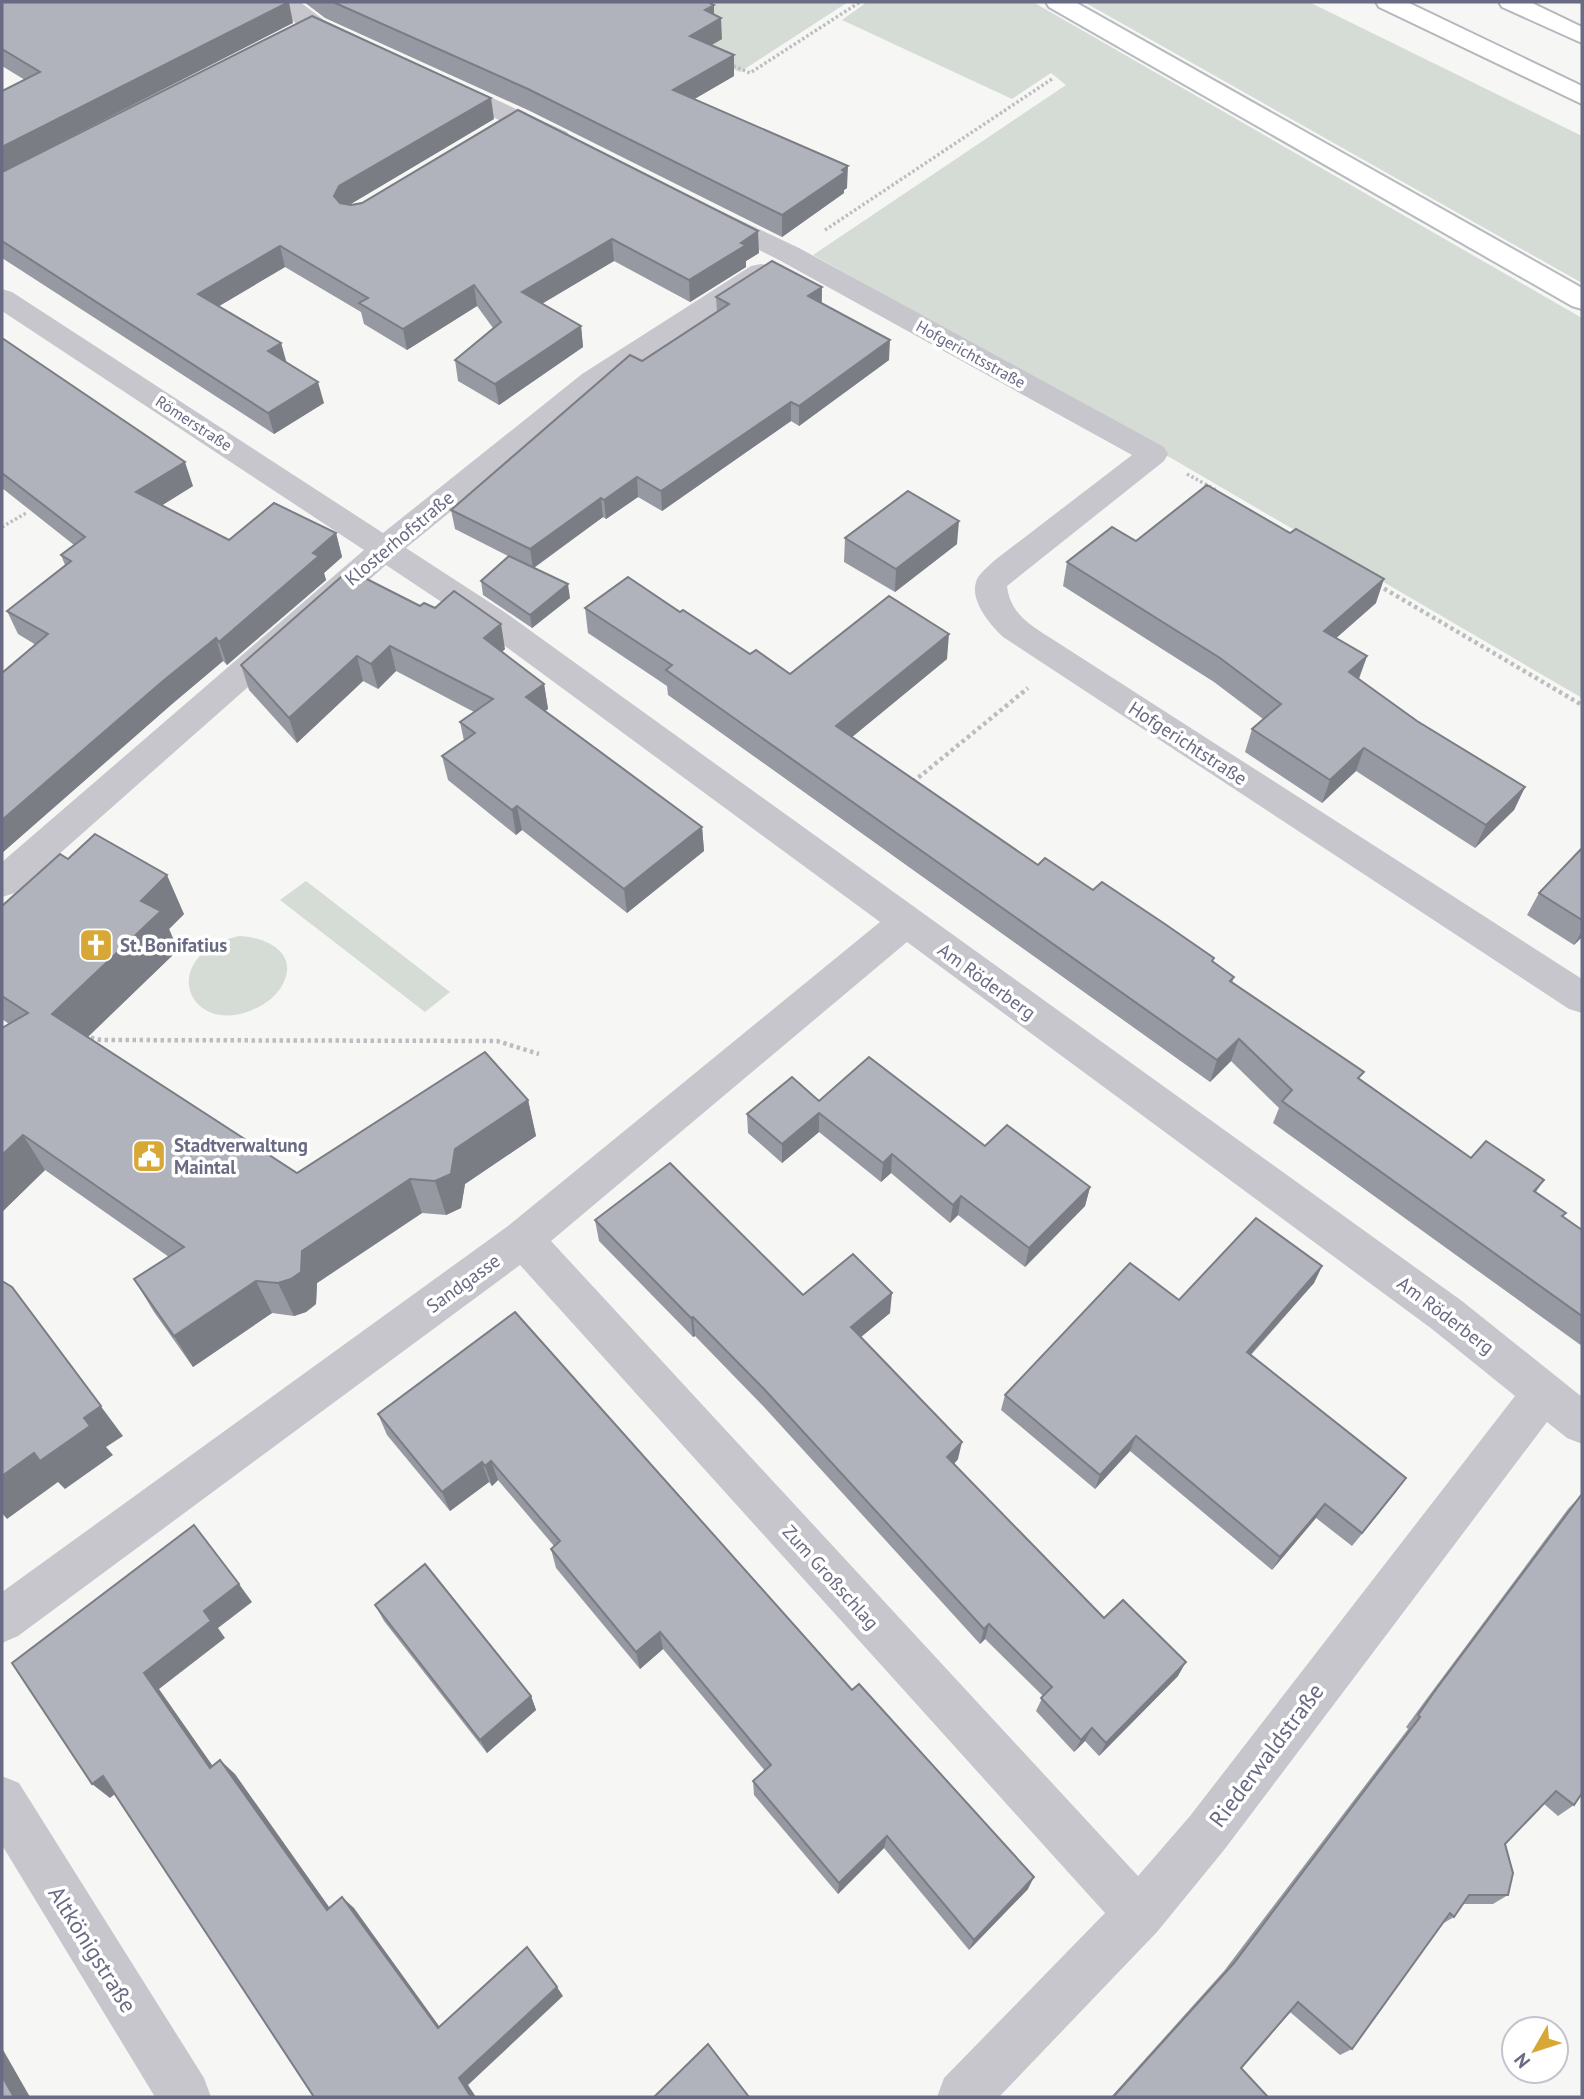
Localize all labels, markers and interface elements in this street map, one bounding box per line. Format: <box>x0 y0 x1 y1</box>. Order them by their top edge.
street label: Hofgerichtsstraße <box>913 316 1029 392</box>
street label: Römerstraße <box>152 391 236 455</box>
street label: Klosterhofstraße <box>339 485 459 591</box>
street label: Hofgerichtstraße <box>1124 696 1252 790</box>
church icon: St. Bonifatius <box>77 926 115 964</box>
place label: St. Bonifatius <box>120 933 227 957</box>
street label: Am Röderberg <box>933 937 1041 1025</box>
place label: Stadtverwaltung Maintal <box>174 1133 308 1179</box>
public building icon: Stadtverwaltung Maintal <box>130 1137 168 1175</box>
street label: Sandgasse <box>421 1248 505 1318</box>
street label: Am Röderberg <box>1393 1271 1499 1359</box>
street label: Zum Großschlag <box>778 1520 884 1634</box>
street label: Riederwaldstraße <box>1202 1677 1330 1833</box>
street label: Altkönigstraße <box>43 1880 143 2018</box>
north arrow <box>1500 2015 1570 2085</box>
text: N <box>1509 2048 1535 2073</box>

